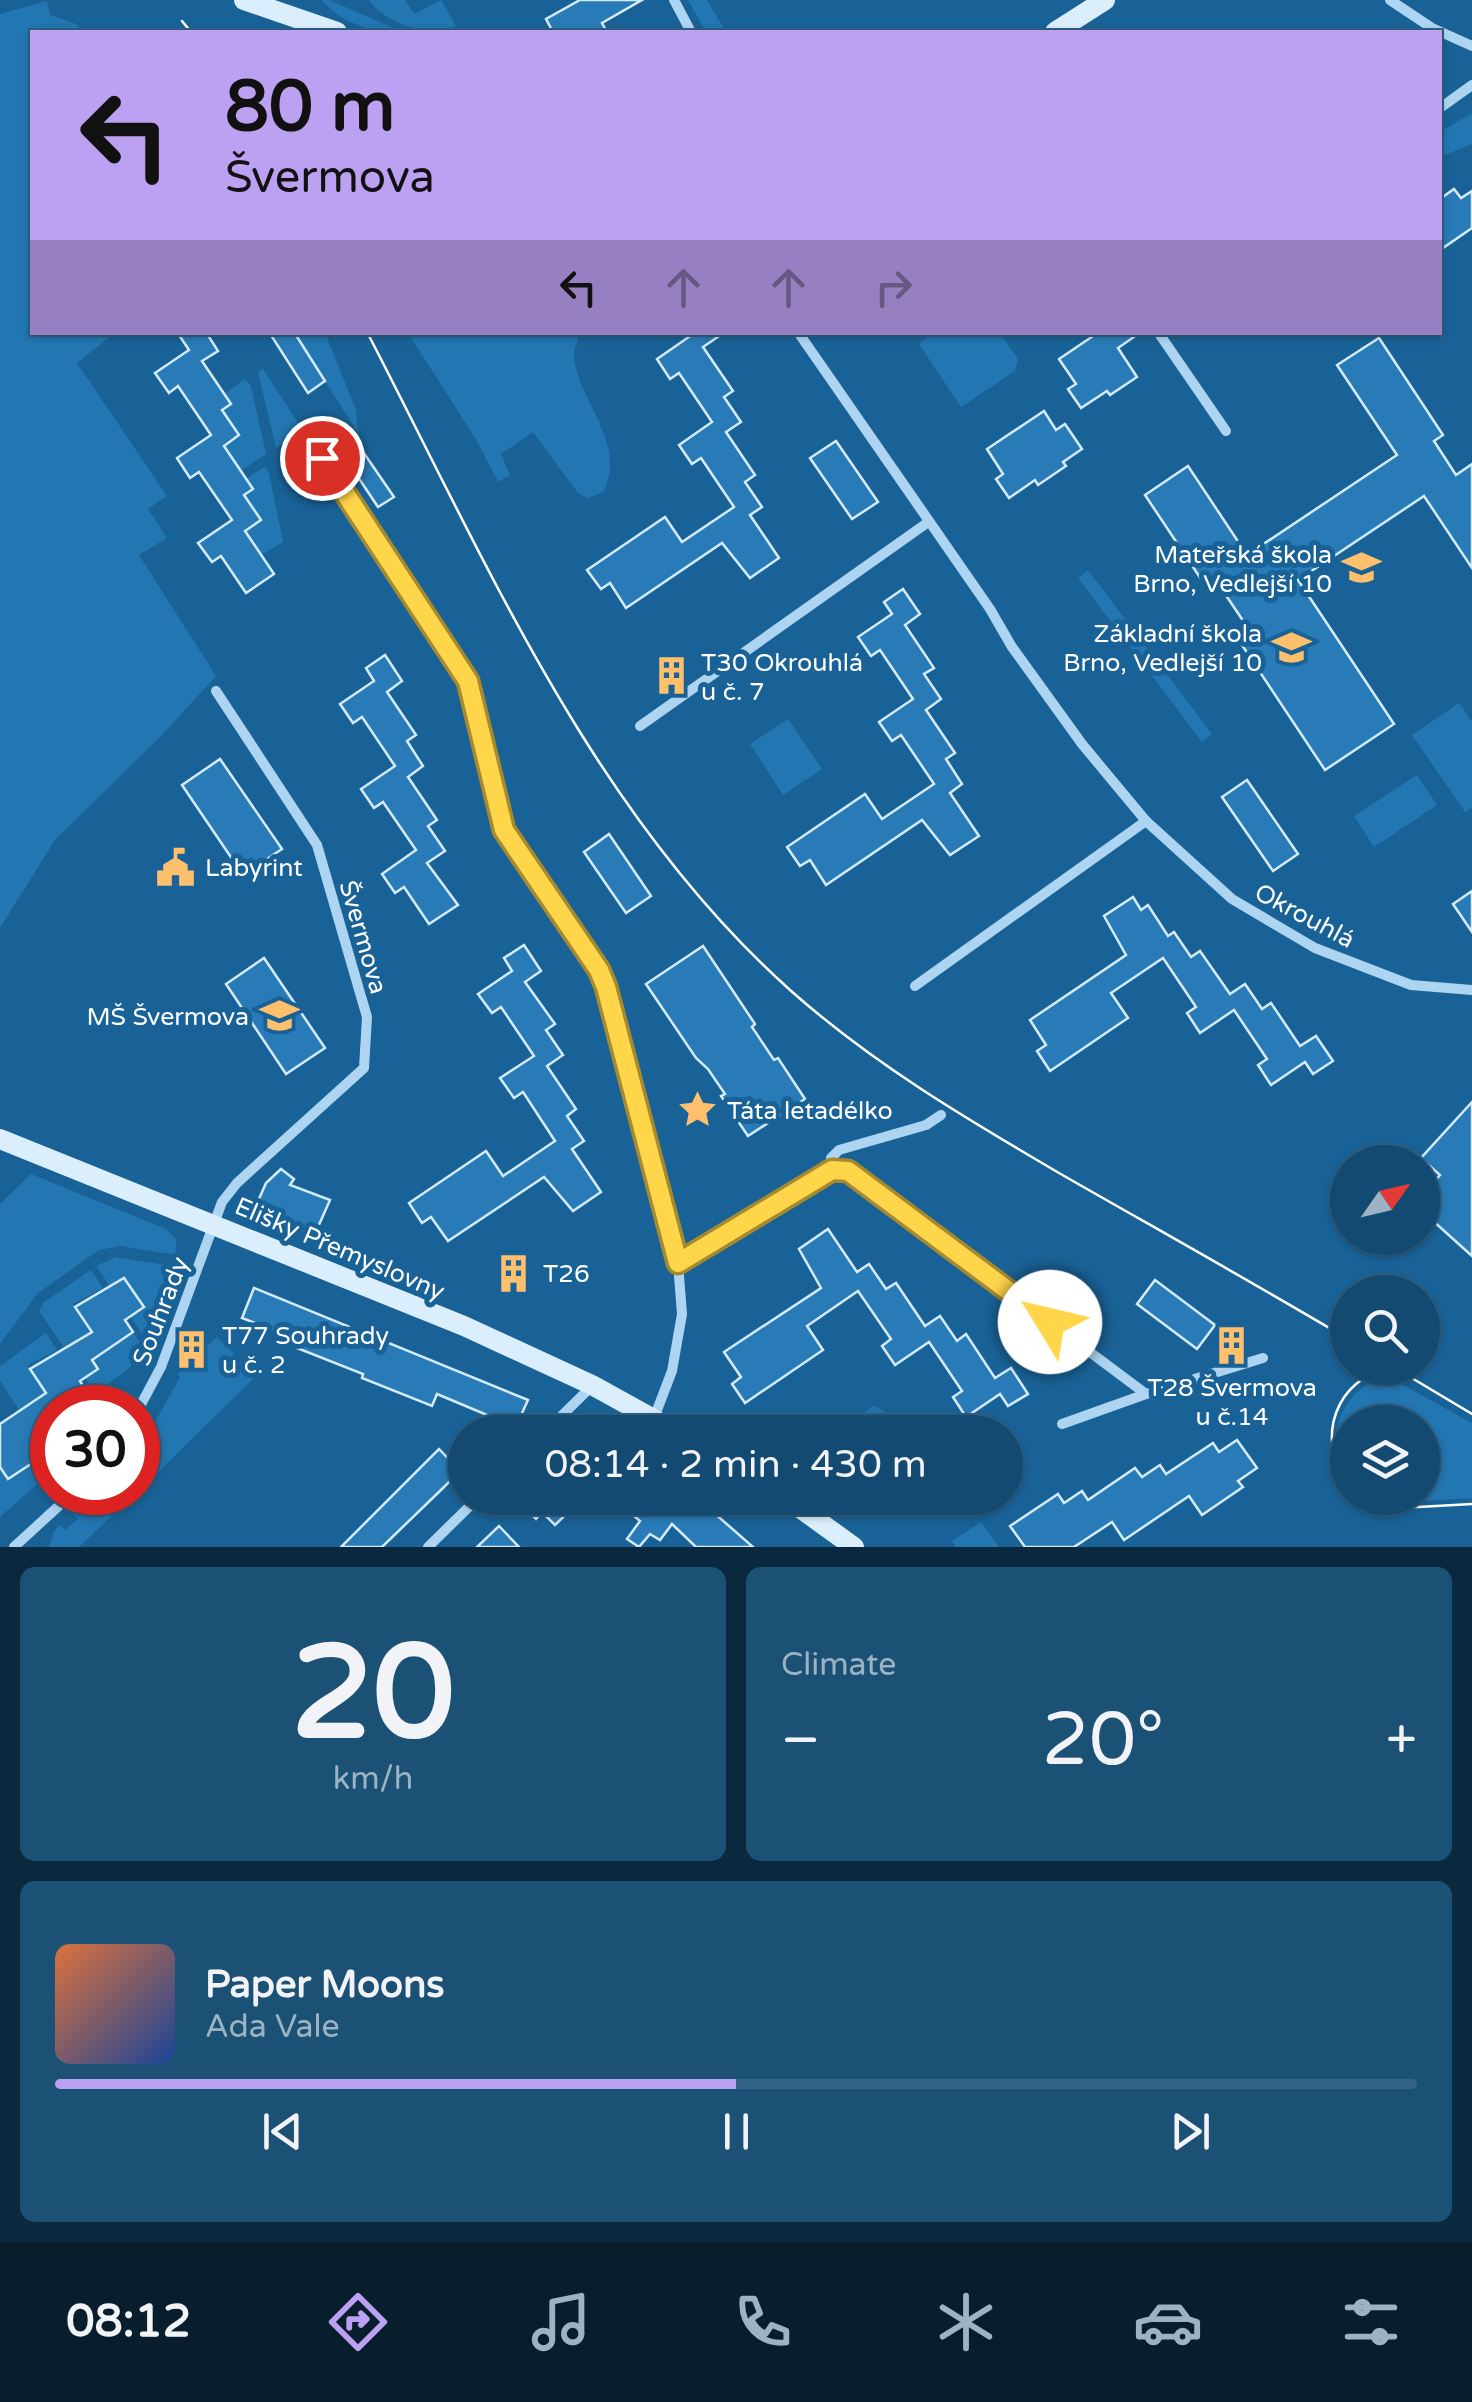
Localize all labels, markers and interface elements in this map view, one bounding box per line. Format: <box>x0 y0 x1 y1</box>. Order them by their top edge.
text: 80 m <box>225 66 395 150</box>
icon: left <box>60 70 190 200</box>
text: Švermova <box>225 151 435 205</box>
icon: left <box>551 260 606 315</box>
icon: ahead <box>656 260 711 315</box>
icon: ahead <box>761 260 816 315</box>
icon: right <box>866 260 921 315</box>
pin <box>280 416 365 501</box>
icon: arrive <box>295 431 350 486</box>
place label: Mateřská škola Brno, Vedlejší 10 <box>1133 540 1332 599</box>
school or university icon: Mateřská škola Brno, Vedlejší 10 <box>1341 547 1383 589</box>
place label: Základní škola Brno, Vedlejší 10 <box>1063 619 1262 678</box>
school or university icon: Základní škola Brno, Vedlejší 10 <box>1271 626 1313 668</box>
place label: T30 Okrouhlá u č. 7 <box>701 648 863 707</box>
building icon: T30 Okrouhlá u č. 7 <box>650 655 692 697</box>
public building icon: Labyrint <box>154 846 196 888</box>
place label: Labyrint <box>205 853 303 883</box>
street label: Švermova <box>333 877 394 997</box>
street label: Okrouhlá <box>1249 877 1360 955</box>
school or university icon: MŠ Švermova <box>258 995 300 1037</box>
place label: MŠ Švermova <box>86 1002 249 1032</box>
place icon: Táta letadélko <box>676 1089 718 1131</box>
place label: Táta letadélko <box>727 1096 893 1126</box>
north arrow <box>1330 1145 1440 1255</box>
map controls <box>1330 1145 1440 1515</box>
street label: Elišky Přemyslovny <box>230 1191 449 1307</box>
building icon: T26 <box>492 1252 534 1294</box>
street label: Souhrady <box>127 1253 195 1370</box>
place label: T26 <box>543 1259 590 1289</box>
position arrow <box>998 1270 1102 1374</box>
button: search <box>1330 1275 1440 1385</box>
place label: T77 Souhrady u č. 2 <box>222 1321 389 1380</box>
building icon: T28 Švermova u č.14 <box>1211 1325 1253 1367</box>
building icon: T77 Souhrady u č. 2 <box>171 1328 213 1370</box>
place label: T28 Švermova u č.14 <box>1147 1373 1317 1432</box>
speed limit sign: 30 <box>30 1385 160 1515</box>
button: layers <box>1330 1405 1440 1515</box>
text: 08:14 · 2 min · 430 m <box>544 1442 927 1488</box>
text: 20 <box>291 1617 455 1773</box>
text: Climate <box>781 1646 896 1684</box>
text: 20° <box>1042 1695 1164 1785</box>
text: − <box>781 1708 820 1774</box>
text: + <box>1386 1708 1417 1774</box>
text: km/h <box>333 1760 413 1798</box>
text: Paper Moons <box>205 1962 445 2008</box>
text: Ada Vale <box>205 2008 340 2046</box>
icon: previous <box>255 2104 310 2159</box>
icon: pause <box>709 2104 764 2159</box>
icon: next <box>1163 2104 1218 2159</box>
icon: directions <box>323 2287 393 2357</box>
icon: music <box>526 2287 596 2357</box>
icon: phone <box>728 2287 798 2357</box>
icon: climate <box>931 2287 1001 2357</box>
icon: car <box>1133 2287 1203 2357</box>
icon: filters <box>1336 2287 1406 2357</box>
text: 08:12 <box>66 2295 191 2349</box>

